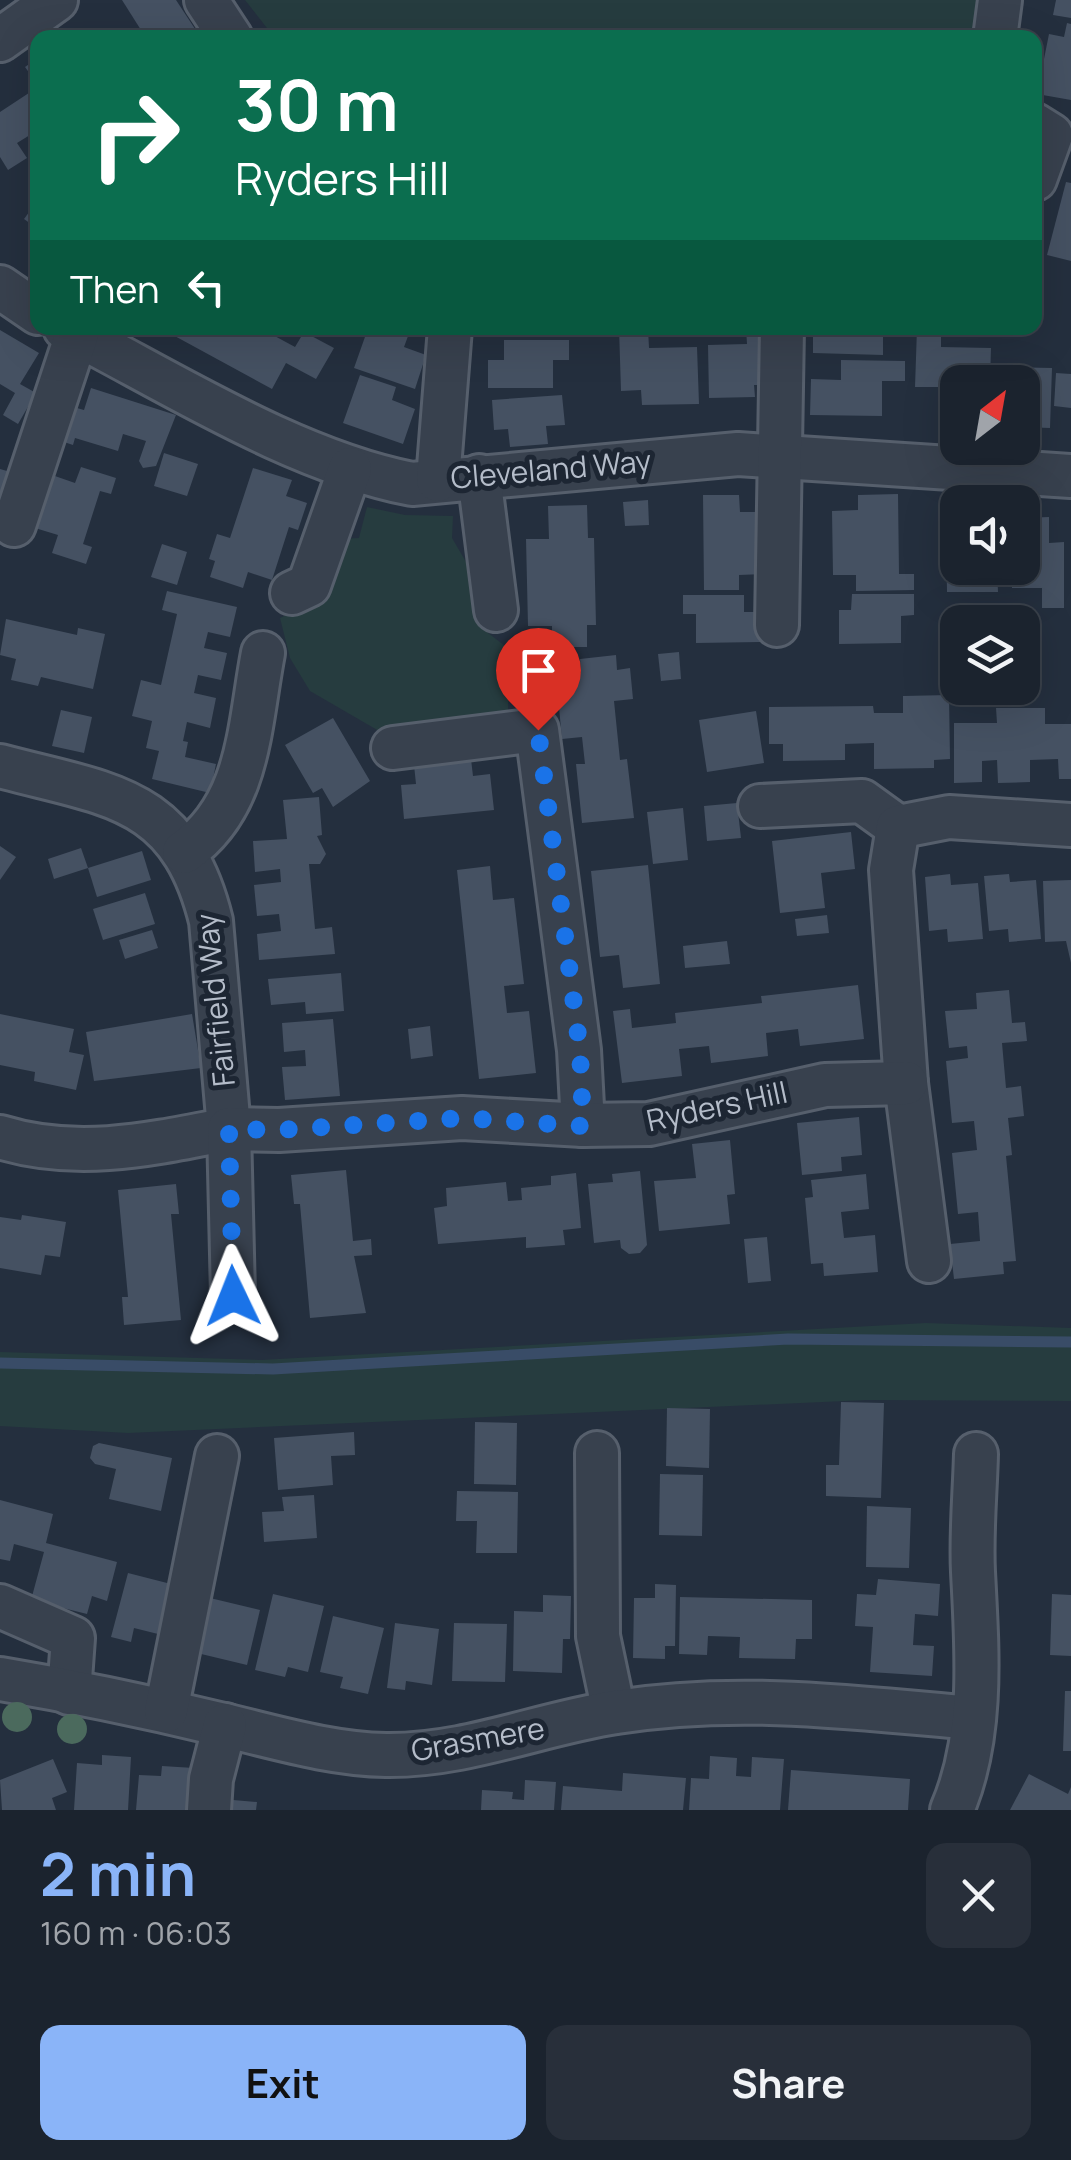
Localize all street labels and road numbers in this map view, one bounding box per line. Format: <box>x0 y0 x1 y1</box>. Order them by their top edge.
street label: Cleveland Way <box>449 439 653 498</box>
street label: Fairfield Way <box>185 911 244 1089</box>
street label: Ryders Hill <box>643 1071 791 1140</box>
street label: Grasmere <box>408 1707 548 1770</box>

